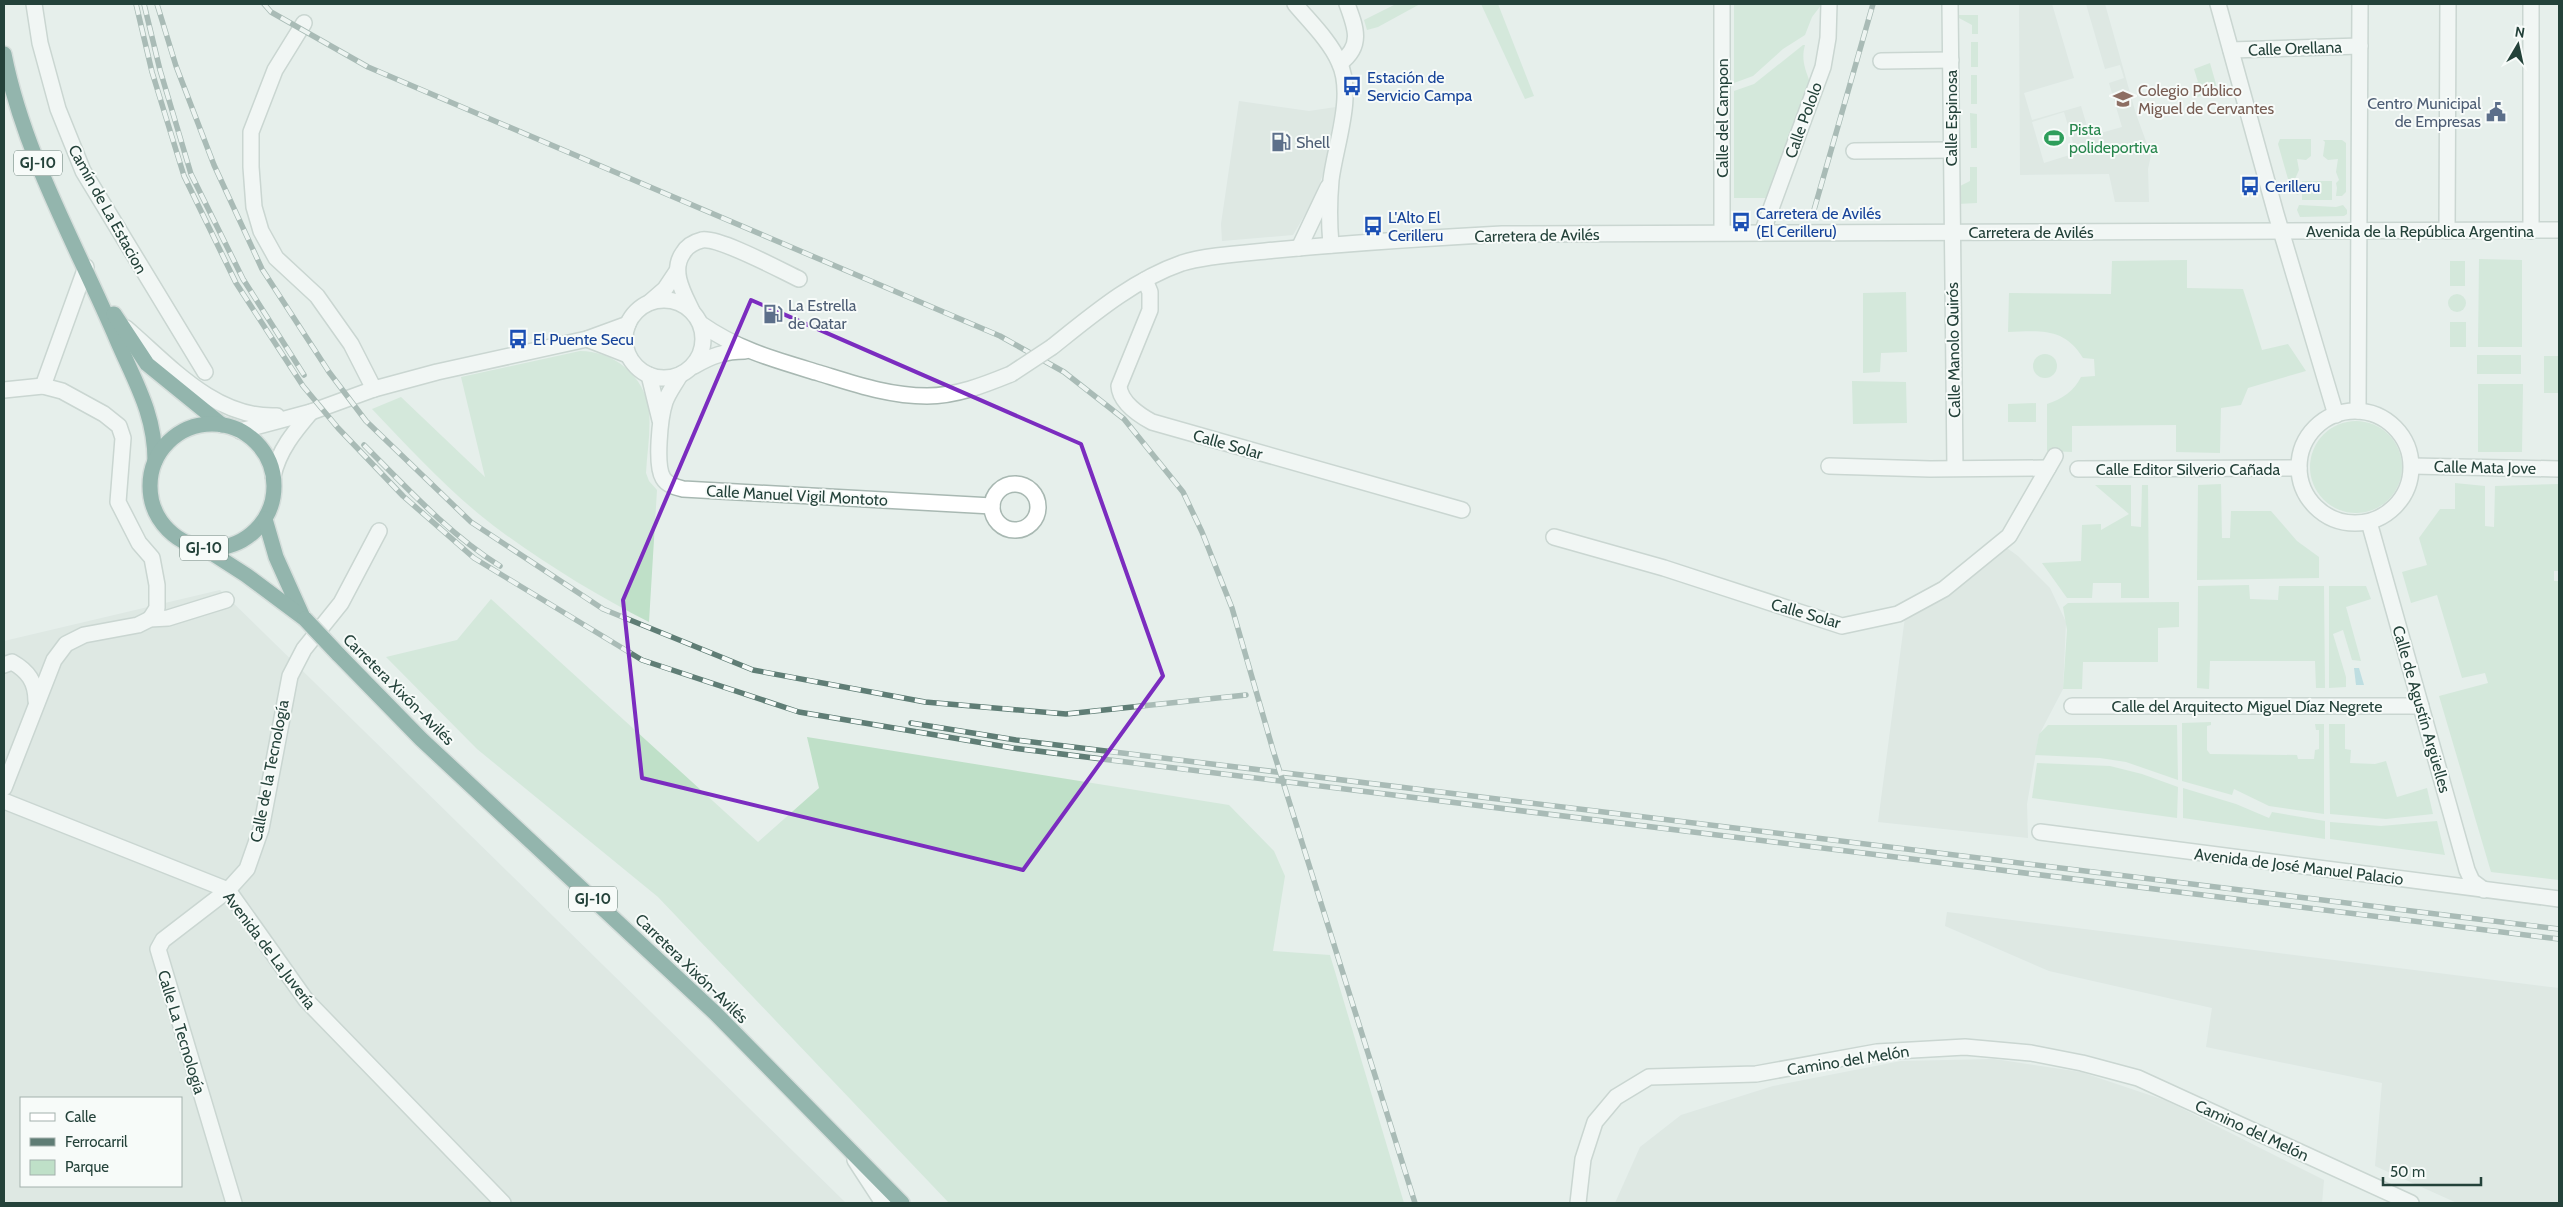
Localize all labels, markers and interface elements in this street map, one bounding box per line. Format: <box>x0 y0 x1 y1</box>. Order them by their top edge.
north arrow <box>2493 20 2543 70</box>
text: N <box>2514 22 2526 42</box>
street label: Calle Orellana <box>2248 37 2343 60</box>
street label: Calle del Campon <box>1713 58 1732 178</box>
place label: Estación de Servicio Campa <box>1367 68 1472 105</box>
street label: Calle Espinosa <box>1942 69 1961 166</box>
bus stop icon: Estación de Servicio Campa <box>1341 75 1363 97</box>
street label: Calle Pololo <box>1781 79 1826 161</box>
place label: Colegio Público Miguel de Cervantes <box>2138 81 2274 118</box>
school or university icon: Colegio Público Miguel de Cervantes <box>2112 88 2134 110</box>
place label: Centro Municipal de Empresas <box>2367 94 2481 131</box>
public building icon: Centro Municipal de Empresas <box>2485 101 2507 123</box>
place label: Pista polideportiva <box>2069 120 2158 157</box>
sports icon: Pista polideportiva <box>2043 127 2065 149</box>
fuel station icon: Shell <box>1270 131 1292 153</box>
place label: Shell <box>1296 133 1330 152</box>
street label: Camín de La Estacion <box>64 142 151 277</box>
road number: GJ-10 <box>14 150 62 176</box>
bus stop icon: Cerilleru <box>2239 175 2261 197</box>
place label: Cerilleru <box>2265 177 2320 196</box>
place label: Carretera de Avilés (El Cerilleru) <box>1756 204 1881 241</box>
place label: L'Alto El Cerilleru <box>1388 208 1443 245</box>
bus stop icon: Carretera de Avilés (El Cerilleru) <box>1730 211 1752 233</box>
bus stop icon: L'Alto El Cerilleru <box>1362 215 1384 237</box>
street label: Avenida de la República Argentina <box>2306 222 2534 241</box>
street label: Carretera de Avilés <box>1968 223 2094 242</box>
street label: Carretera de Avilés <box>1474 225 1600 246</box>
street label: Calle Manolo Quirós <box>1943 282 1964 418</box>
place label: La Estrella de Qatar <box>788 296 857 333</box>
fuel station icon: La Estrella de Qatar <box>762 303 784 325</box>
bus stop icon: El Puente Secu <box>507 328 529 350</box>
place label: El Puente Secu <box>533 330 634 349</box>
street label: Calle Solar <box>1191 425 1266 464</box>
street label: Calle Mata Jove <box>2434 457 2536 478</box>
street label: Calle Editor Silverio Cañada <box>2096 460 2280 479</box>
street label: Calle Manuel Vigil Montoto <box>706 481 888 510</box>
road number: GJ-10 <box>180 536 228 560</box>
street label: Calle Solar <box>1769 594 1844 633</box>
street label: Calle de Agustín Argüelles <box>2389 623 2455 795</box>
street label: Carretera Xixón-Avilés <box>339 630 458 749</box>
street label: Calle del Arquitecto Miguel Díaz Negrete <box>2112 697 2382 716</box>
street label: Calle de la Tecnología <box>246 698 293 844</box>
street label: Avenida de José Manuel Palacio <box>2193 844 2405 889</box>
road number: GJ-10 <box>569 886 617 912</box>
street label: Avenida de La Juvería <box>219 888 320 1013</box>
street label: Carretera Xixón-Avilés <box>631 910 752 1027</box>
street label: Calle La Tecnología <box>154 968 209 1097</box>
street label: Camino del Melón <box>1786 1041 1910 1080</box>
street label: Camino del Melón <box>2192 1096 2312 1165</box>
legend <box>20 1097 182 1187</box>
text: Calle <box>65 1108 96 1126</box>
text: Ferrocarril <box>65 1133 128 1151</box>
scale bar <box>2383 1154 2480 1186</box>
text: Parque <box>65 1158 109 1176</box>
text: 50 m <box>2390 1163 2425 1181</box>

